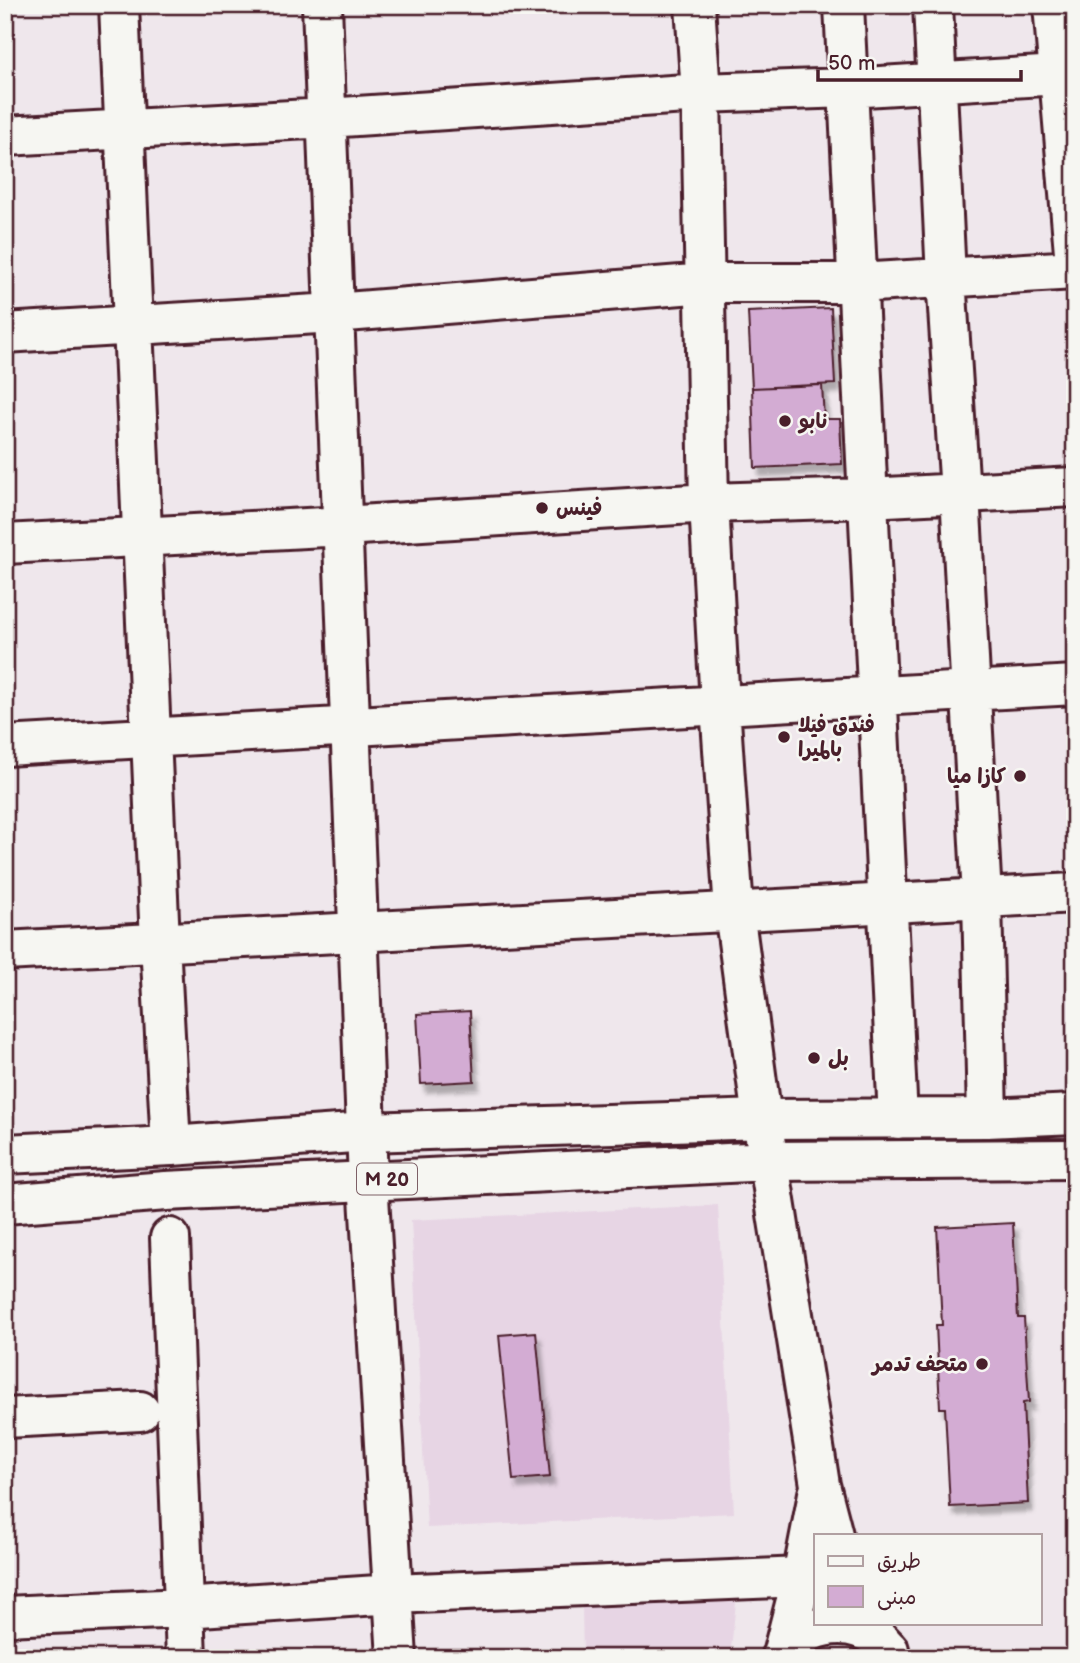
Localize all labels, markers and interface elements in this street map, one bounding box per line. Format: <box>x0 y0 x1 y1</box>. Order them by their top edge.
scale bar <box>818 38 1020 82</box>
text: 50 m <box>828 51 875 76</box>
place label: نابو <box>797 409 827 434</box>
marker: نابو <box>777 413 793 429</box>
place label: فينس <box>556 496 602 521</box>
marker: فينس <box>534 500 550 516</box>
place label: فندق فيلا بالميرا <box>798 713 875 762</box>
marker: فندق فيلا بالميرا <box>776 729 792 745</box>
place label: كازا ميا <box>947 764 1007 789</box>
marker: كازا ميا <box>1012 768 1028 784</box>
place label: بل <box>828 1046 849 1071</box>
marker: بل <box>806 1050 822 1066</box>
road number: M 20 <box>357 1163 417 1194</box>
place label: متحف تدمر <box>870 1352 968 1377</box>
marker: متحف تدمر <box>974 1356 990 1372</box>
legend <box>814 1534 1042 1624</box>
text: طريق <box>877 1549 921 1574</box>
text: مبنى <box>877 1585 916 1611</box>

